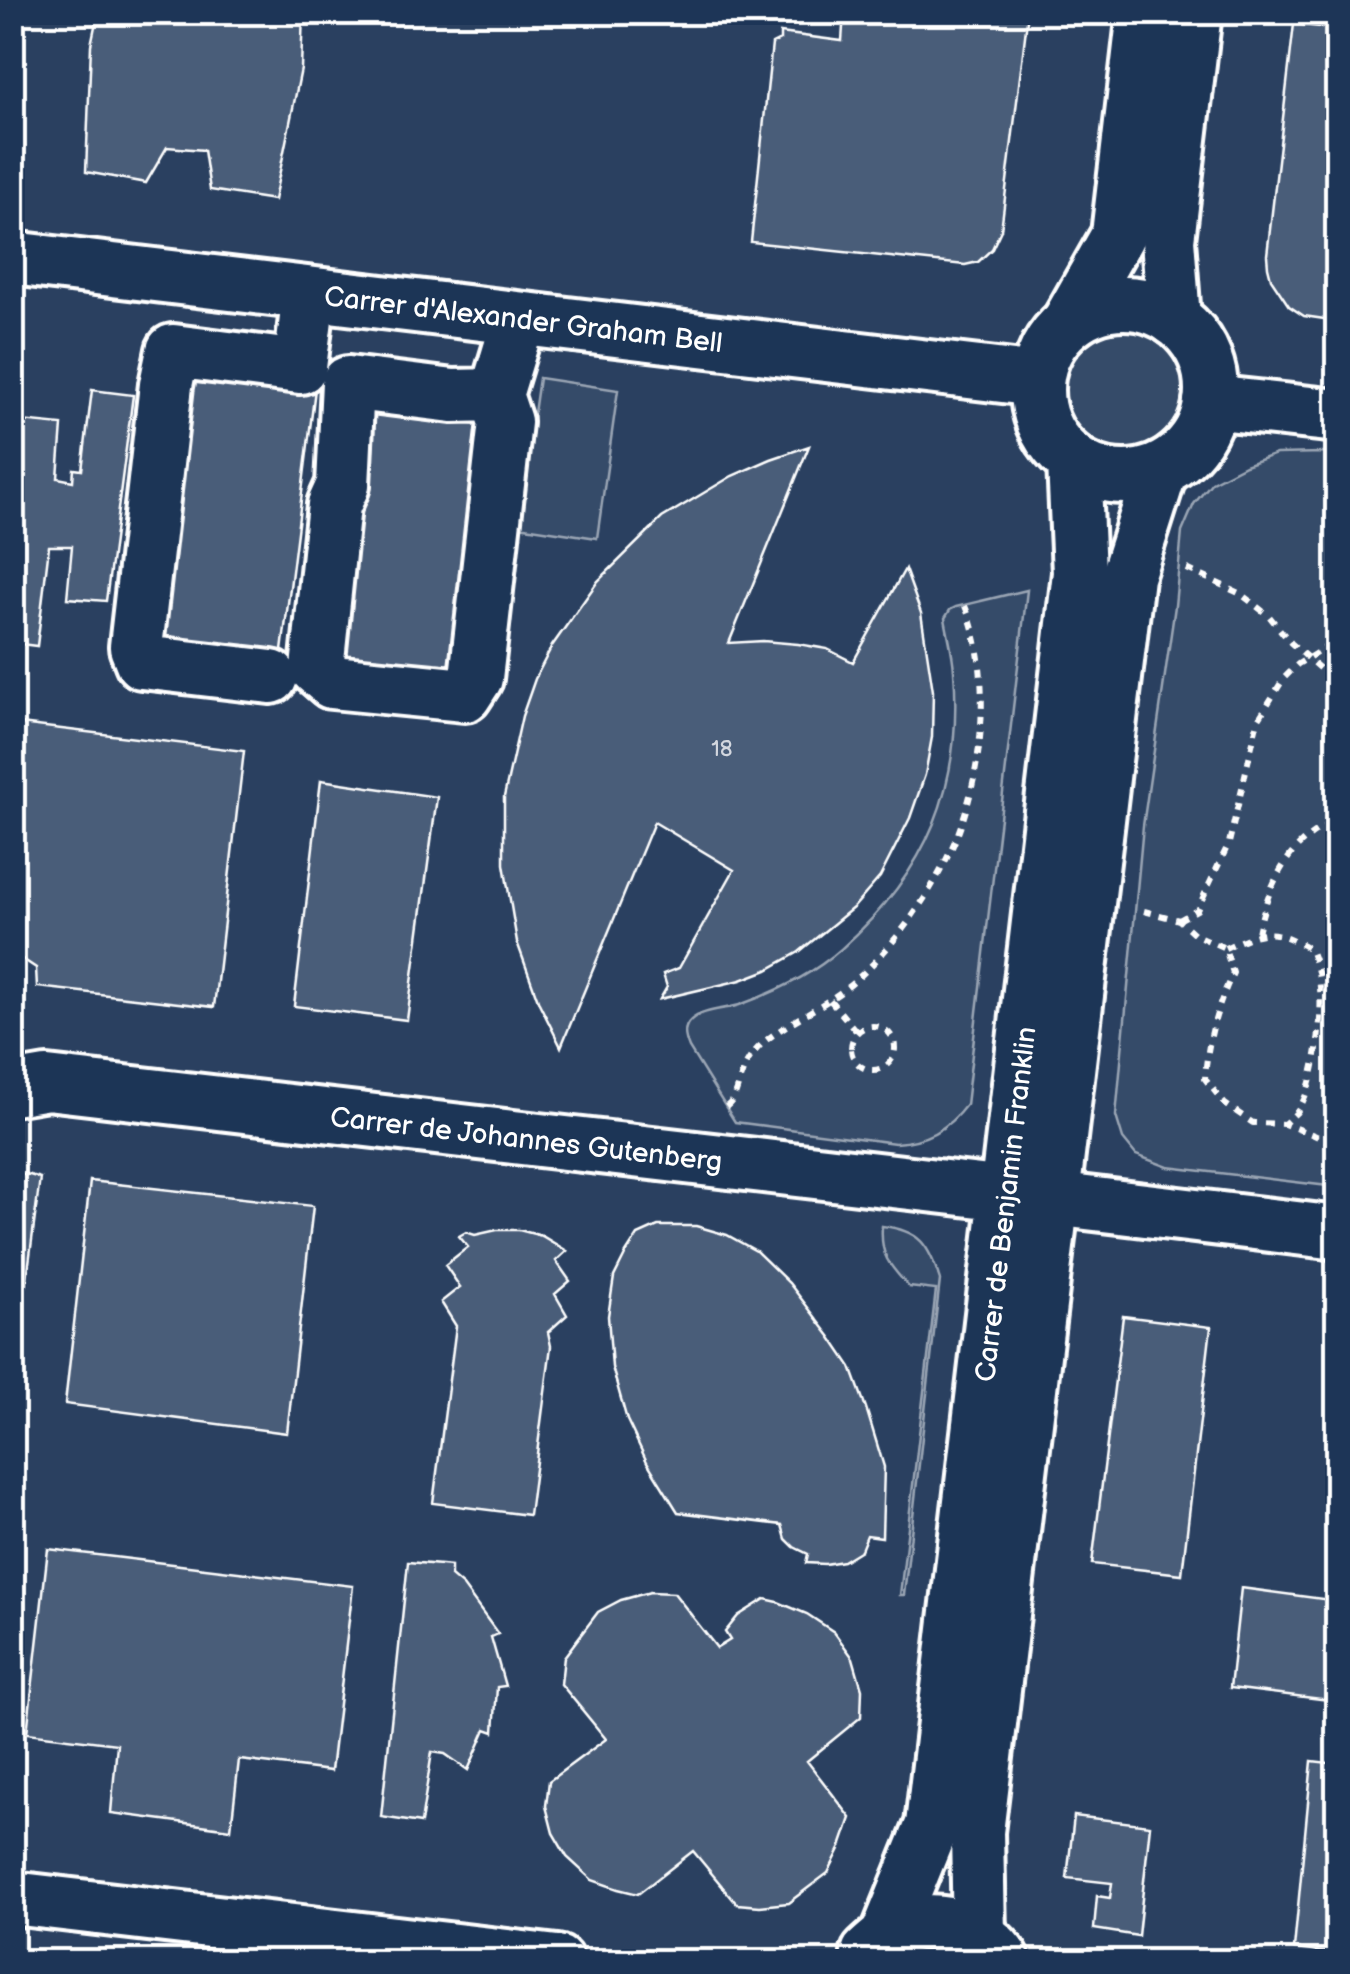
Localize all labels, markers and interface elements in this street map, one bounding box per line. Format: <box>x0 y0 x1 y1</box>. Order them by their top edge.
street label: Carrer d'Alexander Graham Bell <box>322 280 724 360</box>
house number: 18 <box>711 736 733 763</box>
street label: Carrer de Benjamin Franklin <box>969 1025 1044 1384</box>
street label: Carrer de Johannes Gutenberg <box>328 1101 724 1179</box>

